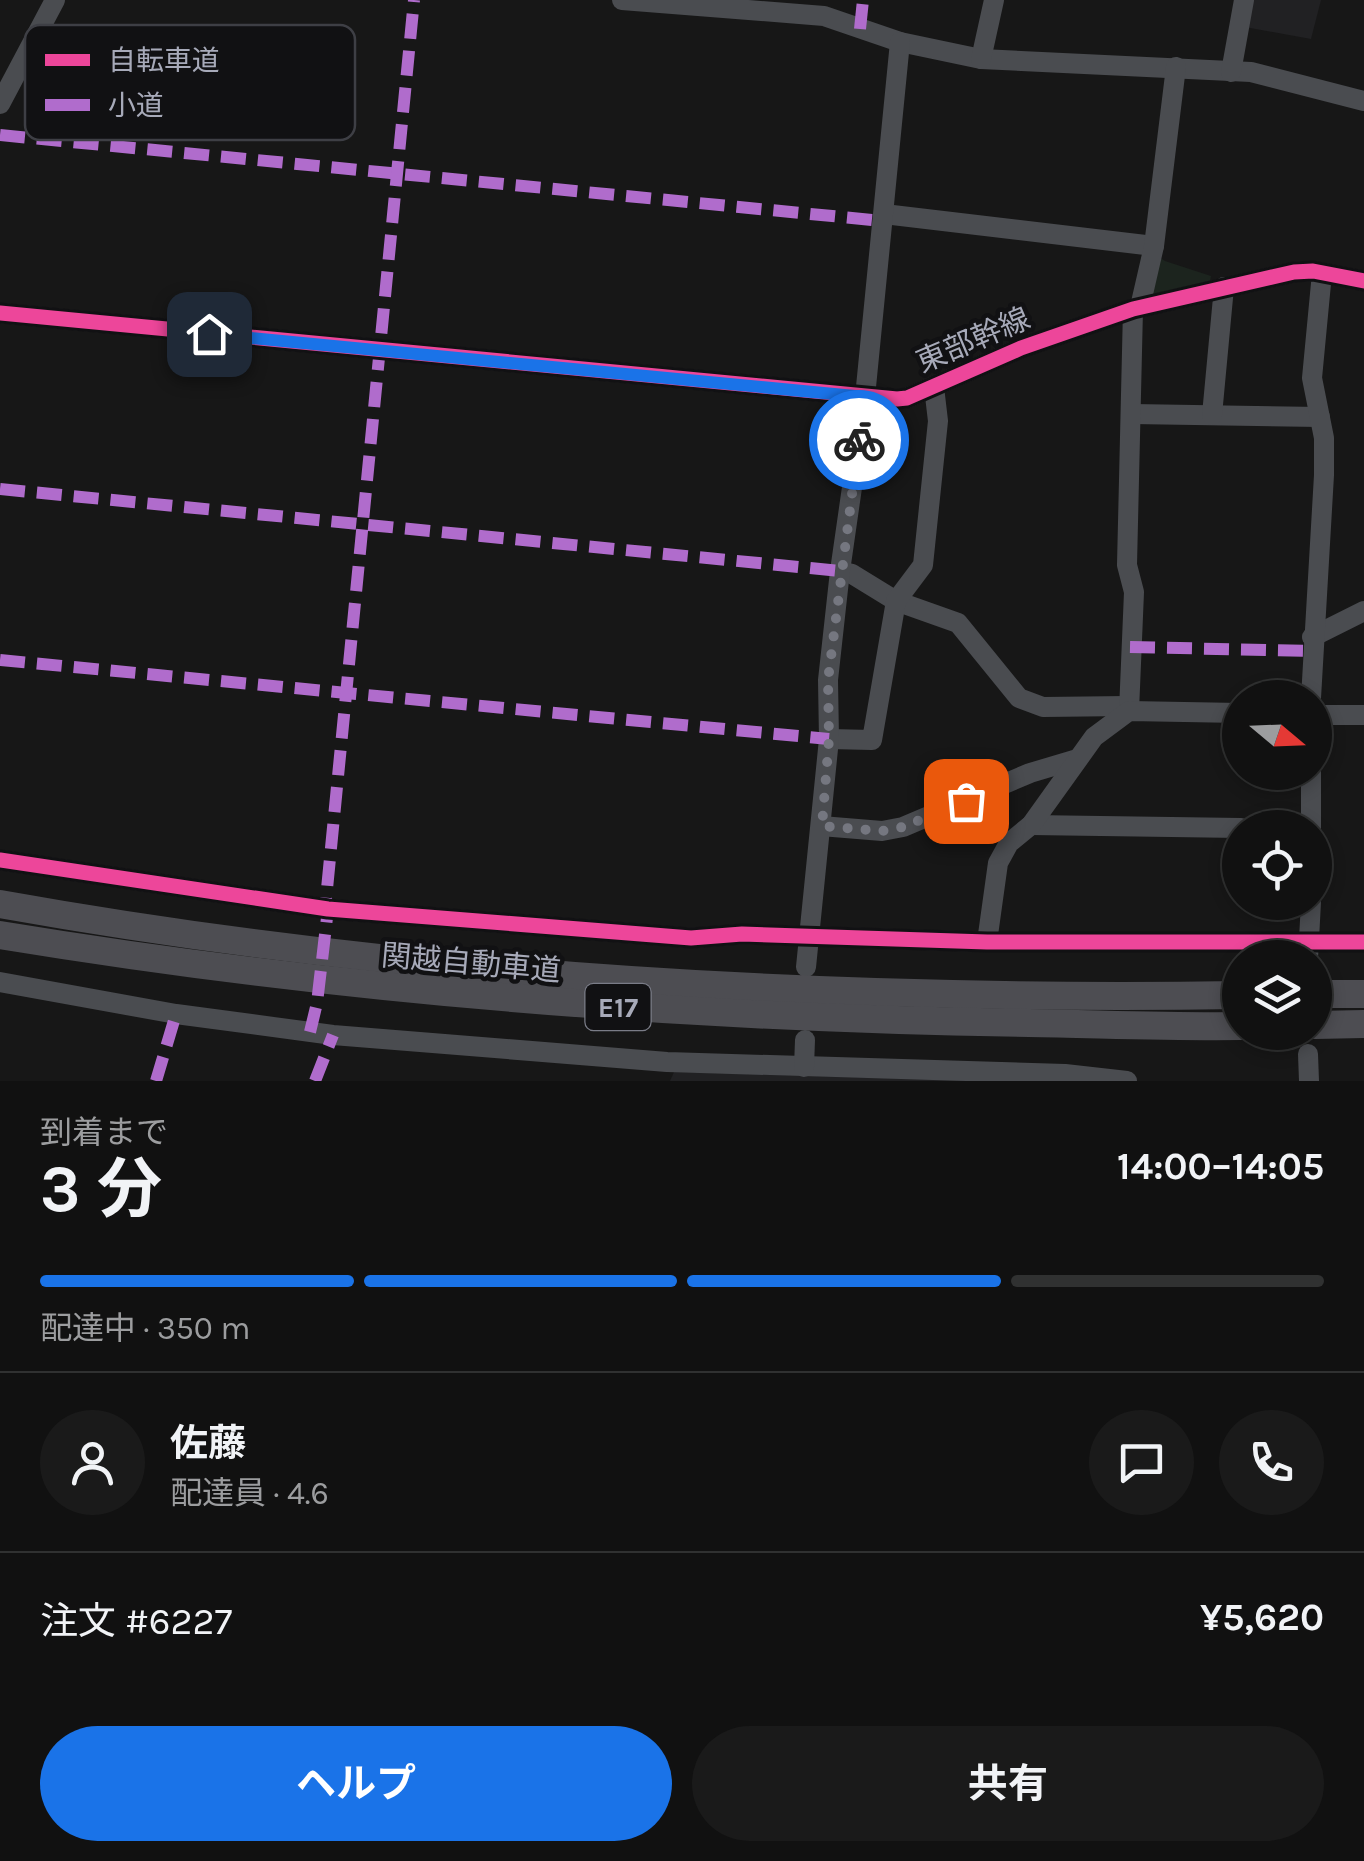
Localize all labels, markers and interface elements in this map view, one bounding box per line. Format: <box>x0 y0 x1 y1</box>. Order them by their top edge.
legend <box>25 25 355 140</box>
text: 自転車道 <box>108 44 220 77</box>
text: 小道 <box>108 89 164 122</box>
pin <box>167 292 252 377</box>
street label: 東部幹線 <box>911 300 1035 380</box>
icon: home <box>182 307 237 362</box>
courier <box>809 390 909 490</box>
icon: bike <box>832 413 887 468</box>
north arrow <box>1222 680 1332 790</box>
map controls <box>1222 680 1332 1050</box>
pin <box>924 759 1009 844</box>
icon: bag <box>939 774 994 829</box>
button: locate <box>1222 810 1332 920</box>
street label: 関越自動車道 <box>380 937 562 989</box>
button: layers <box>1222 940 1332 1050</box>
road number: E17 <box>586 984 650 1030</box>
text: 到着まで <box>40 1114 168 1151</box>
text: 14:00–14:05 <box>1117 1144 1324 1189</box>
text: 3 分 <box>40 1151 162 1227</box>
text: 配達中 · 350 m <box>40 1310 250 1347</box>
button: person <box>40 1410 145 1515</box>
button: chat <box>1089 1410 1194 1515</box>
button: phone <box>1219 1410 1324 1515</box>
text: 佐藤 <box>170 1421 246 1466</box>
text: 配達員 · 4.6 <box>170 1475 329 1512</box>
text: ¥5,620 <box>1200 1595 1324 1640</box>
text: 注文 #6227 <box>40 1599 232 1644</box>
button: ヘルプ <box>40 1726 672 1841</box>
button: 共有 <box>692 1726 1324 1841</box>

